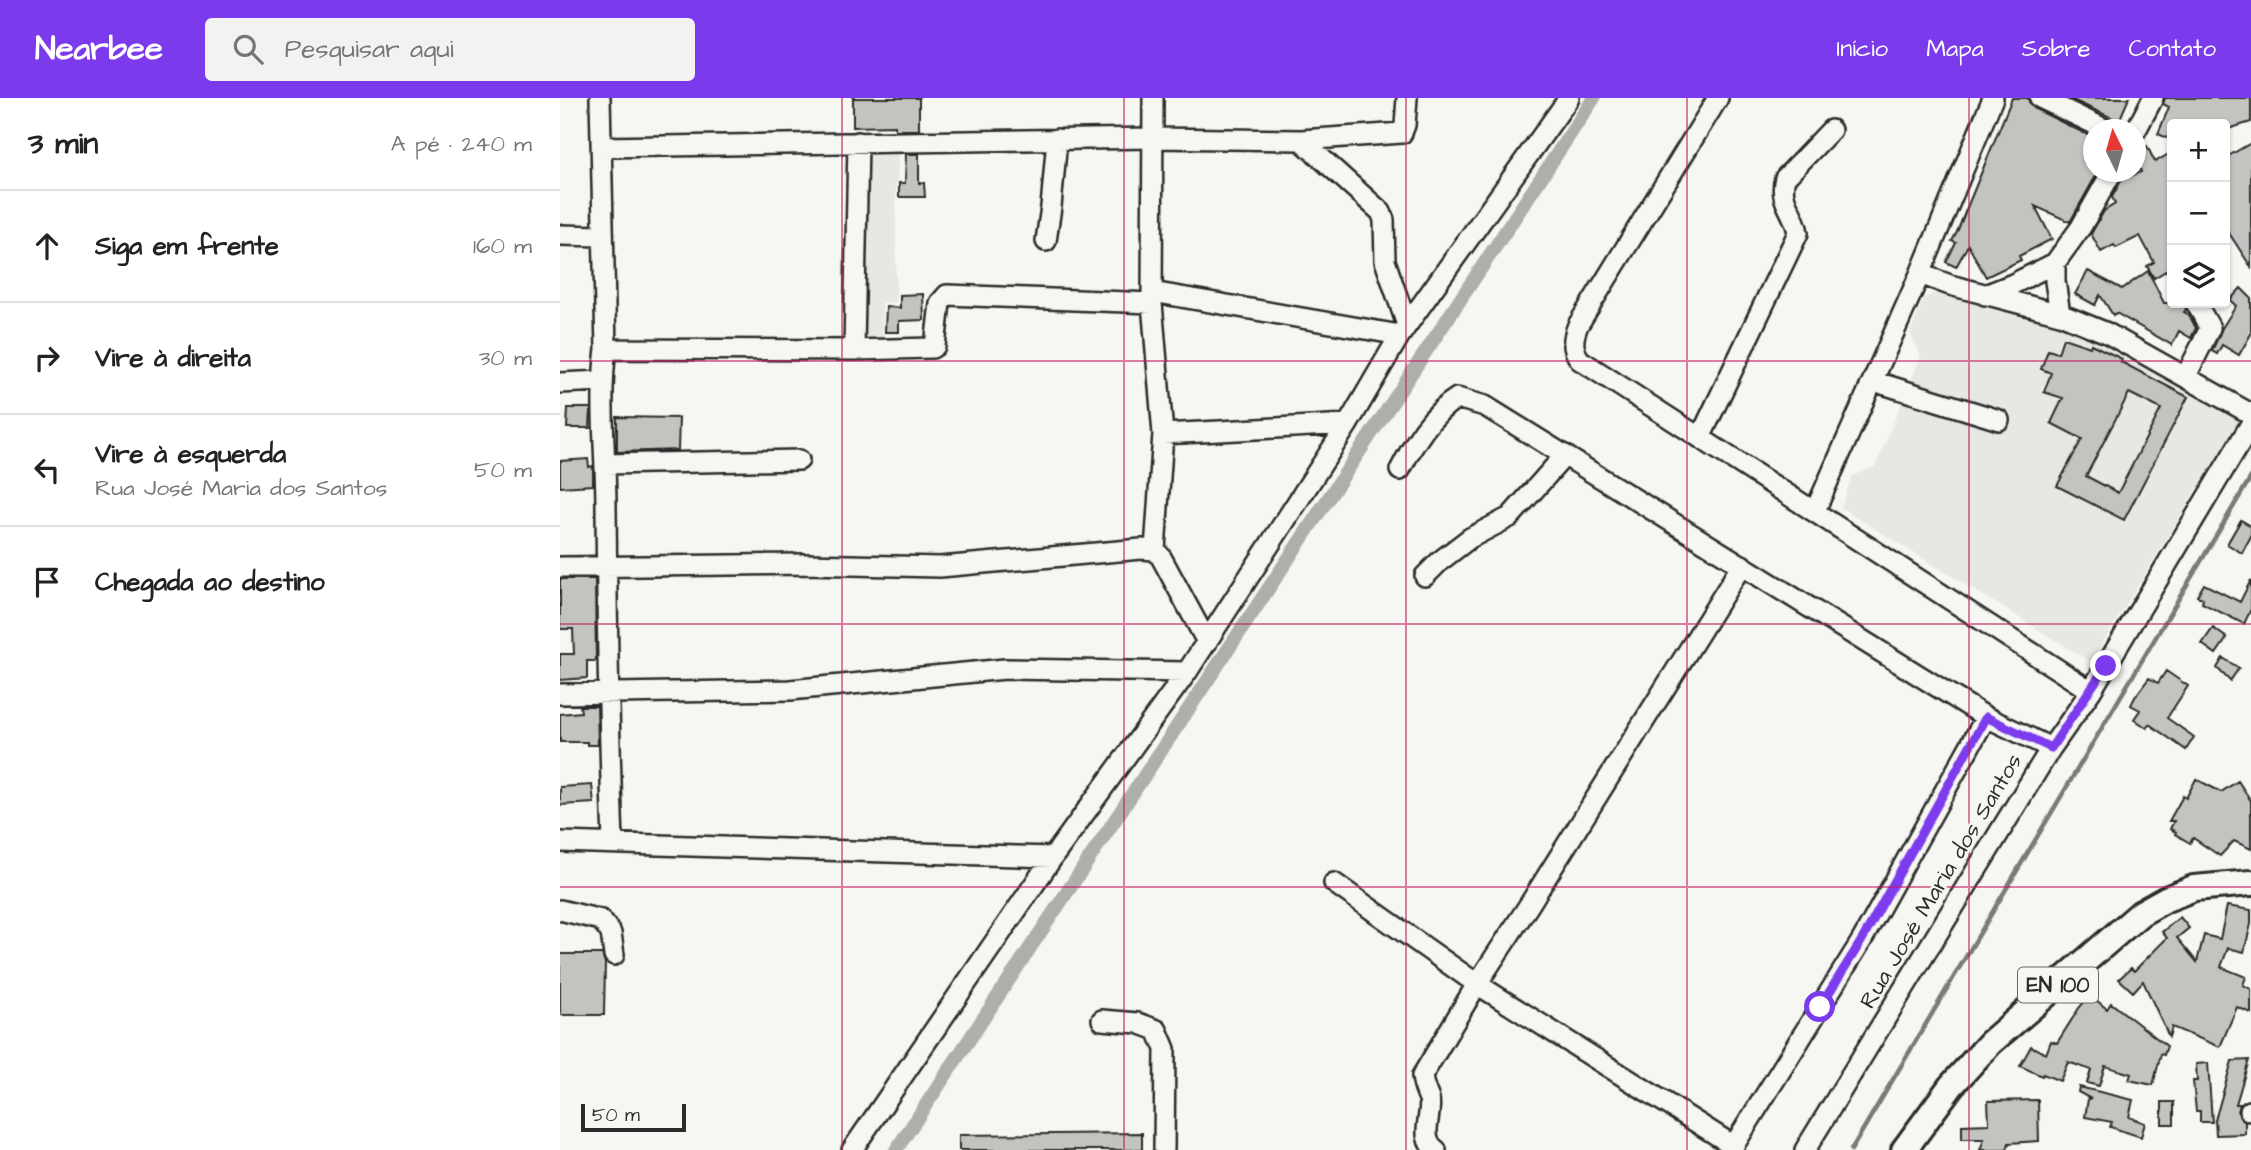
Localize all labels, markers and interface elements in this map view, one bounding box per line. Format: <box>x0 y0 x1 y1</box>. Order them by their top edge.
search box <box>205 18 695 81</box>
text: Nearbee <box>35 26 163 72</box>
icon: search <box>229 30 267 68</box>
text: Pesquisar aqui <box>285 31 454 67</box>
text: Início <box>1837 32 1888 66</box>
text: Mapa <box>1926 32 1984 66</box>
text: Sobre <box>2022 32 2090 66</box>
text: Contato <box>2128 32 2216 66</box>
north arrow <box>2083 119 2146 182</box>
map controls <box>2167 119 2230 308</box>
button: + <box>2167 119 2230 182</box>
text: 3 min <box>28 123 98 165</box>
text: A pé · 240 m <box>391 128 532 160</box>
button: − <box>2167 182 2230 245</box>
icon: ahead <box>28 227 66 265</box>
text: Siga em frente <box>95 228 279 264</box>
text: 160 m <box>473 230 532 262</box>
button: layers <box>2167 245 2230 308</box>
icon: right <box>28 339 66 377</box>
text: Vire à direita <box>95 340 251 376</box>
text: 30 m <box>479 342 532 374</box>
text: Vire à esquerda <box>95 436 286 472</box>
icon: left <box>28 451 66 489</box>
text: 50 m <box>474 454 532 486</box>
text: Rua José Maria dos Santos <box>95 472 387 504</box>
icon: arrive <box>28 563 66 601</box>
text: Chegada ao destino <box>95 564 325 600</box>
route end <box>2090 650 2121 681</box>
street label: Rua José Maria dos Santos <box>1852 747 2030 1015</box>
road number: EN 100 <box>2018 968 2098 1002</box>
route start <box>1804 991 1835 1022</box>
scale bar <box>581 1101 686 1133</box>
text: 50 m <box>592 1102 640 1129</box>

